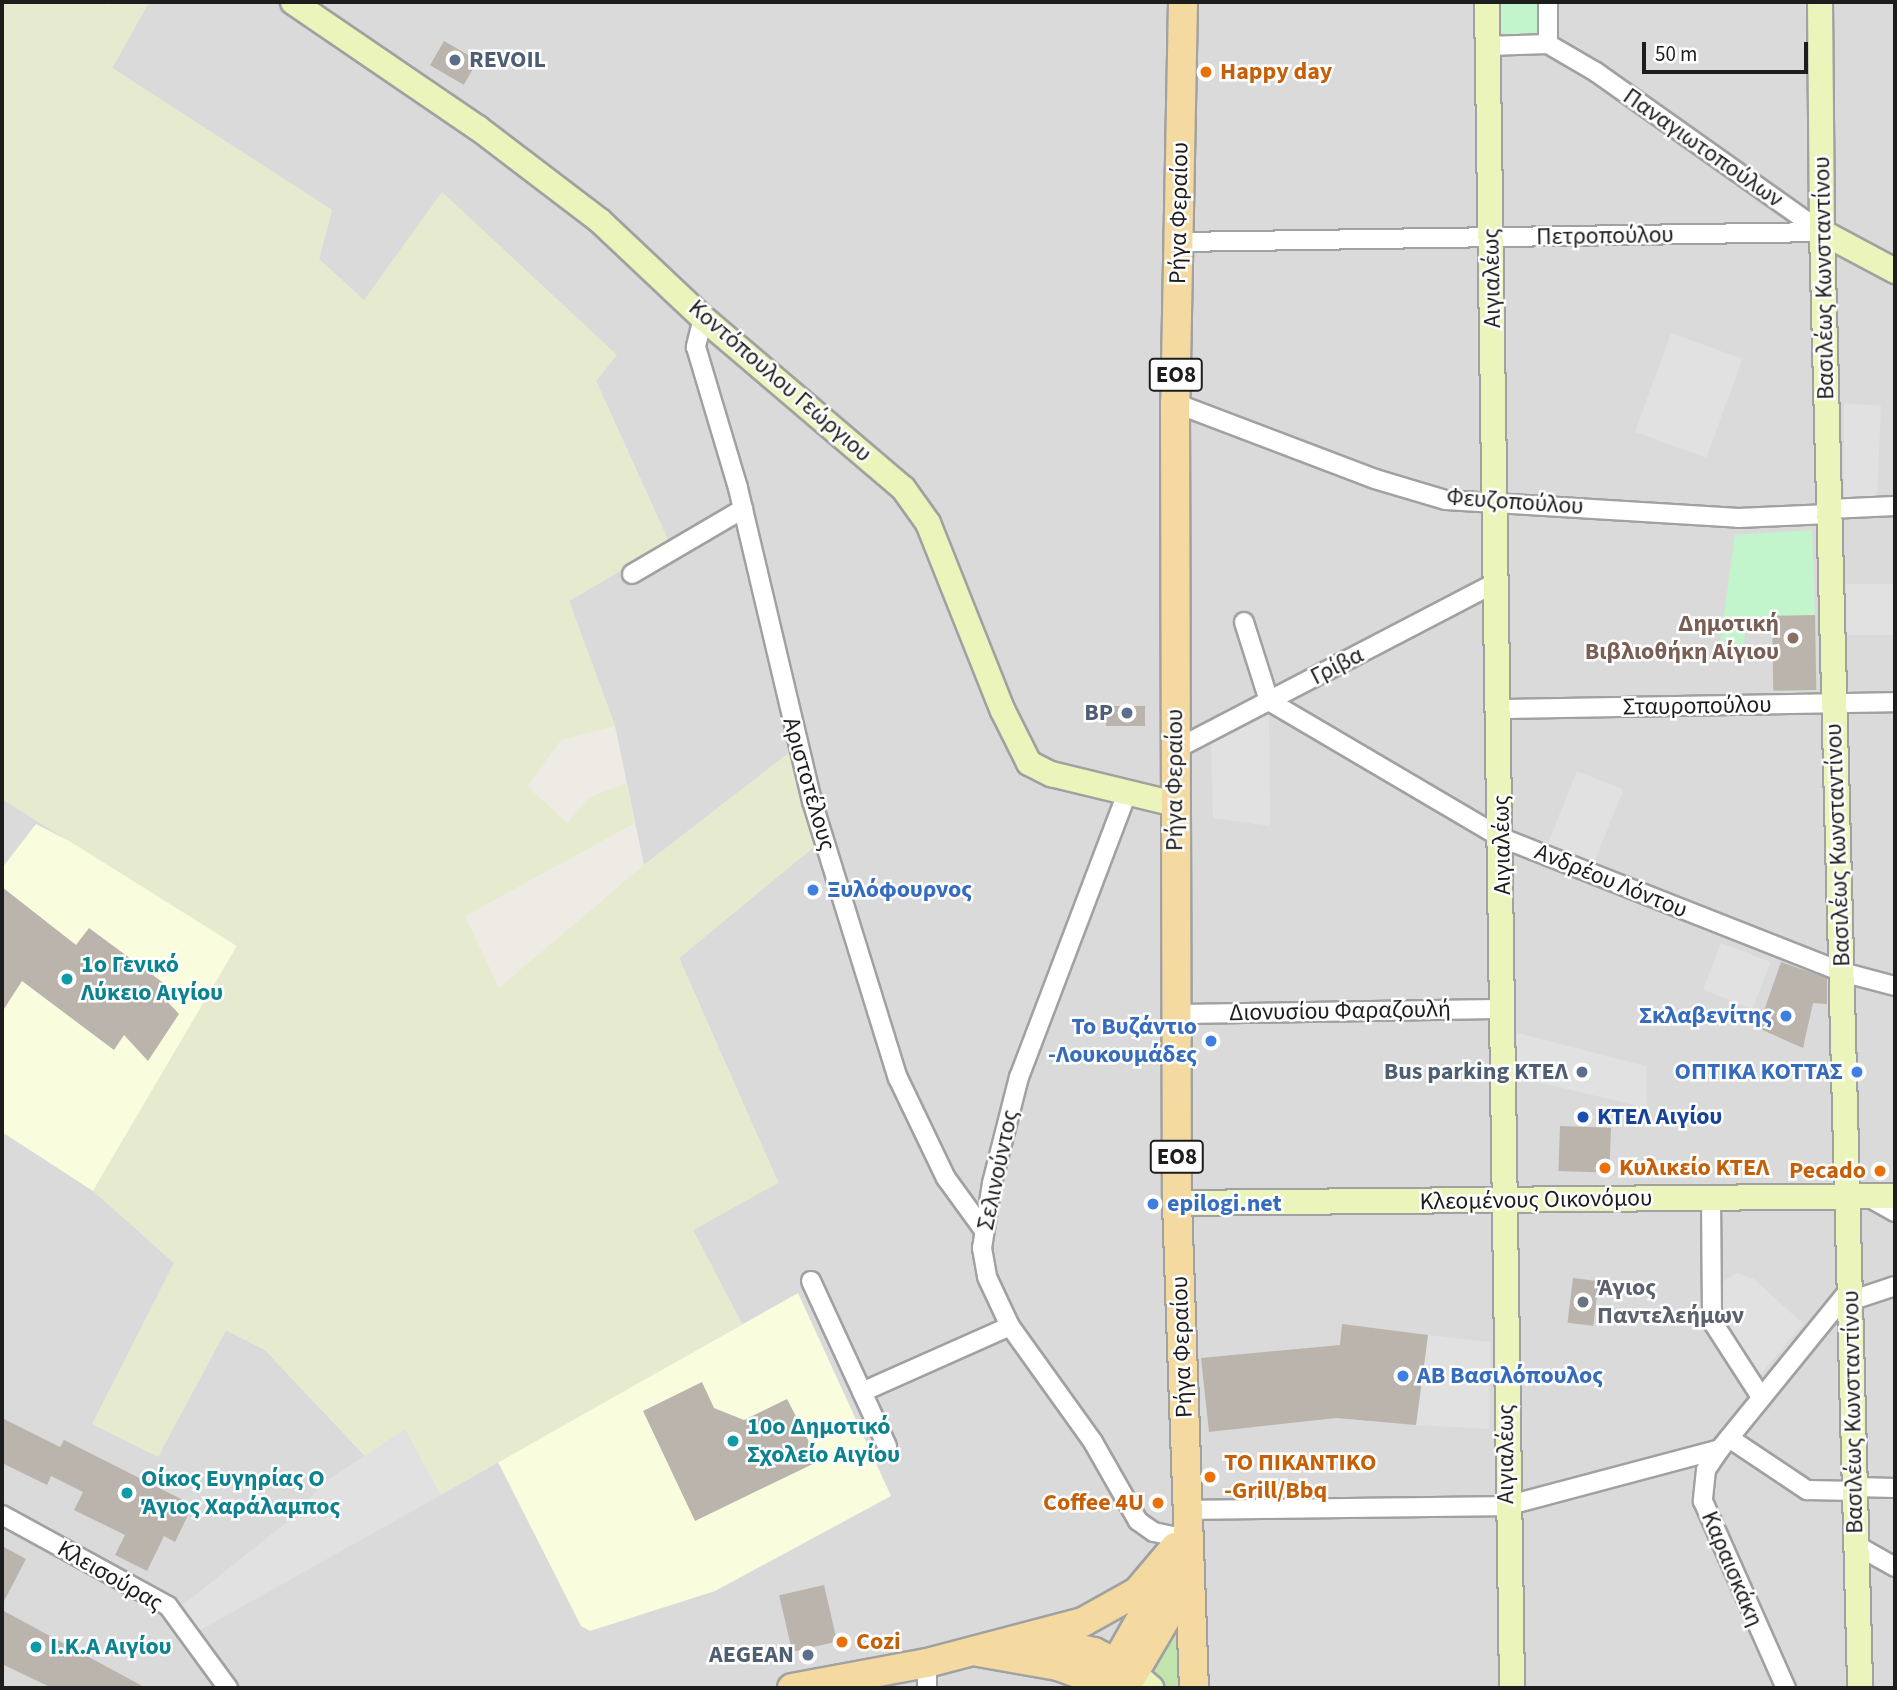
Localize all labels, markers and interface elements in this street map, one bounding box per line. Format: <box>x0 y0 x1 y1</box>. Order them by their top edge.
scale bar <box>1645 28 1811 72</box>
text: 50 m <box>1655 39 1697 69</box>
place label: REVOIL <box>469 46 546 74</box>
marker: REVOIL <box>447 52 463 68</box>
place label: Happy day <box>1220 58 1332 86</box>
marker: Happy day <box>1198 64 1214 80</box>
street label: Παναγιωτοπούλων <box>1618 82 1788 214</box>
street label: Ρήγα Φεραίου <box>1163 142 1195 284</box>
street label: Βασιλέως Κωνσταντίνου <box>1807 156 1841 400</box>
street label: Πετροπούλου <box>1536 220 1674 252</box>
street label: Αιγιαλέως <box>1477 228 1507 328</box>
street label: Κοντόπουλου Γεώργιου <box>682 294 878 468</box>
road number: ΕΟ8 <box>1148 356 1204 394</box>
street label: Φευζοπούλου <box>1446 483 1584 521</box>
place label: Δημοτική Βιβλιοθήκη Αίγιου <box>1585 610 1779 666</box>
marker: Δημοτική Βιβλιοθήκη Αίγιου <box>1785 630 1801 646</box>
street label: Γρίβα <box>1306 641 1368 691</box>
street label: Σταυροπούλου <box>1622 690 1772 722</box>
place label: BP <box>1084 699 1113 727</box>
marker: BP <box>1119 705 1135 721</box>
street label: Ρήγα Φεραίου <box>1161 709 1189 851</box>
street label: Αριστοτέλους <box>776 714 842 854</box>
street label: Βασιλέως Κωνσταντίνου <box>1819 723 1857 967</box>
street label: Αιγιαλέως <box>1487 795 1517 895</box>
street label: Ανδρέου Λόντου <box>1531 837 1691 925</box>
place label: Ξυλόφουρνος <box>827 876 972 904</box>
marker: Ξυλόφουρνος <box>805 882 821 898</box>
place label: 1o Γενικό Λύκειο Αιγίου <box>81 951 223 1007</box>
marker: 1o Γενικό Λύκειο Αιγίου <box>59 971 75 987</box>
street label: Διονυσίου Φαραζουλή <box>1229 995 1451 1027</box>
place label: Σκλαβενίτης <box>1639 1002 1772 1030</box>
marker: Σκλαβενίτης <box>1778 1008 1794 1024</box>
place label: Το Βυζάντιο -Λουκουμάδες <box>1048 1013 1197 1069</box>
marker: Το Βυζάντιο -Λουκουμάδες <box>1203 1033 1219 1049</box>
place label: Bus parking ΚΤΕΛ <box>1384 1058 1568 1086</box>
place label: ΟΠΤΙΚΑ ΚΟΤΤΑΣ <box>1675 1058 1843 1086</box>
marker: Bus parking ΚΤΕΛ <box>1574 1064 1590 1080</box>
marker: ΟΠΤΙΚΑ ΚΟΤΤΑΣ <box>1849 1064 1865 1080</box>
place label: ΚΤΕΛ Αιγίου <box>1597 1103 1722 1131</box>
street label: Σελινούντος <box>971 1107 1025 1233</box>
marker: ΚΤΕΛ Αιγίου <box>1575 1109 1591 1125</box>
road number: ΕΟ8 <box>1149 1138 1205 1176</box>
place label: Κυλικείο ΚΤΕΛ <box>1619 1154 1769 1182</box>
place label: Pecado <box>1789 1157 1866 1185</box>
marker: Κυλικείο ΚΤΕΛ <box>1597 1160 1613 1176</box>
marker: Pecado <box>1872 1163 1888 1179</box>
street label: Κλεομένους Οικονόμου <box>1419 1184 1653 1216</box>
place label: epilogi.net <box>1167 1190 1282 1218</box>
marker: epilogi.net <box>1145 1196 1161 1212</box>
place label: Άγιος Παντελεήμων <box>1597 1274 1744 1330</box>
street label: Ρήγα Φεραίου <box>1165 1275 1199 1419</box>
street label: Βασιλέως Κωνσταντίνου <box>1836 1290 1870 1534</box>
marker: Άγιος Παντελεήμων <box>1575 1294 1591 1310</box>
place label: ΑΒ Βασιλόπουλος <box>1417 1362 1603 1390</box>
marker: ΑΒ Βασιλόπουλος <box>1395 1368 1411 1384</box>
street label: Αιγιαλέως <box>1492 1404 1520 1504</box>
place label: 10o Δημοτικό Σχολείο Αιγίου <box>747 1413 900 1469</box>
marker: 10o Δημοτικό Σχολείο Αιγίου <box>725 1433 741 1449</box>
place label: ΤΟ ΠΙΚΑΝΤΙΚΟ -Grill/Bbq <box>1224 1449 1376 1505</box>
place label: Οίκος Ευγηρίας Ο Άγιος Χαράλαμπος <box>141 1465 340 1521</box>
marker: ΤΟ ΠΙΚΑΝΤΙΚΟ -Grill/Bbq <box>1202 1469 1218 1485</box>
marker: Οίκος Ευγηρίας Ο Άγιος Χαράλαμπος <box>119 1485 135 1501</box>
place label: Coffee 4U <box>1043 1489 1144 1517</box>
marker: Coffee 4U <box>1150 1495 1166 1511</box>
street label: Καραισκάκη <box>1695 1507 1769 1631</box>
street label: Κλεισούρας <box>52 1534 168 1618</box>
place label: Cozi <box>856 1628 901 1656</box>
place label: Ι.Κ.Α Αιγίου <box>50 1633 172 1661</box>
marker: Cozi <box>834 1634 850 1650</box>
marker: Ι.Κ.Α Αιγίου <box>28 1639 44 1655</box>
place label: AEGEAN <box>709 1641 794 1669</box>
marker: AEGEAN <box>800 1647 816 1663</box>

